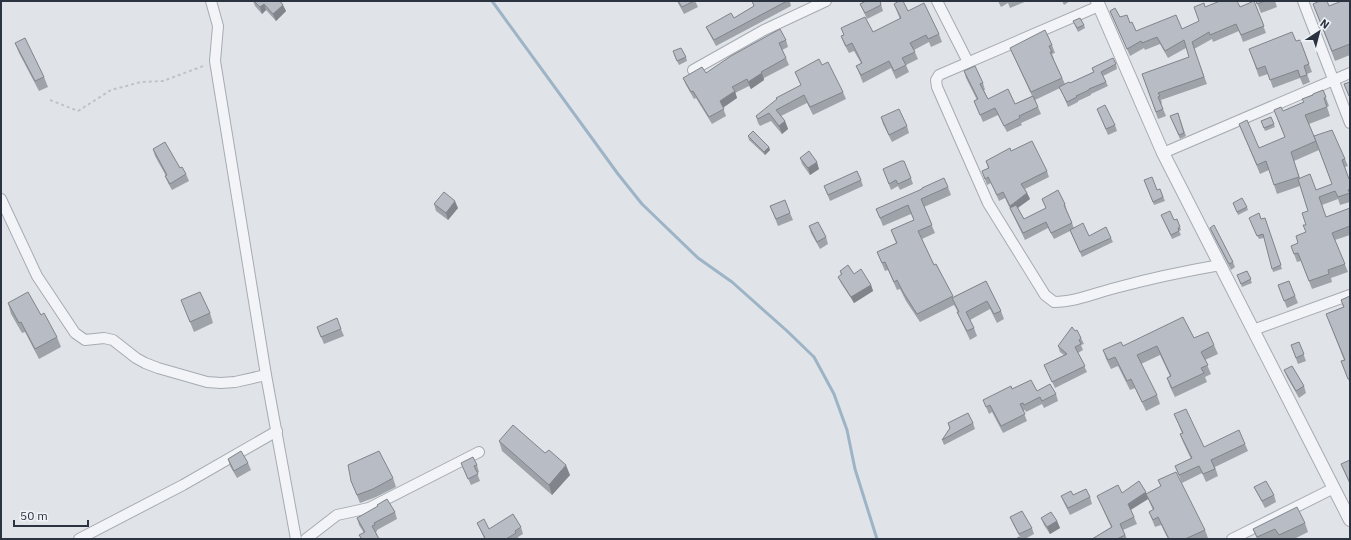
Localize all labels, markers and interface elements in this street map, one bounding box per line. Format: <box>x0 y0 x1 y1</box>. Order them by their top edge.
north arrow <box>1299 12 1339 52</box>
text: N <box>1318 16 1332 32</box>
scale bar <box>14 502 88 528</box>
text: 50 m <box>20 508 48 523</box>

